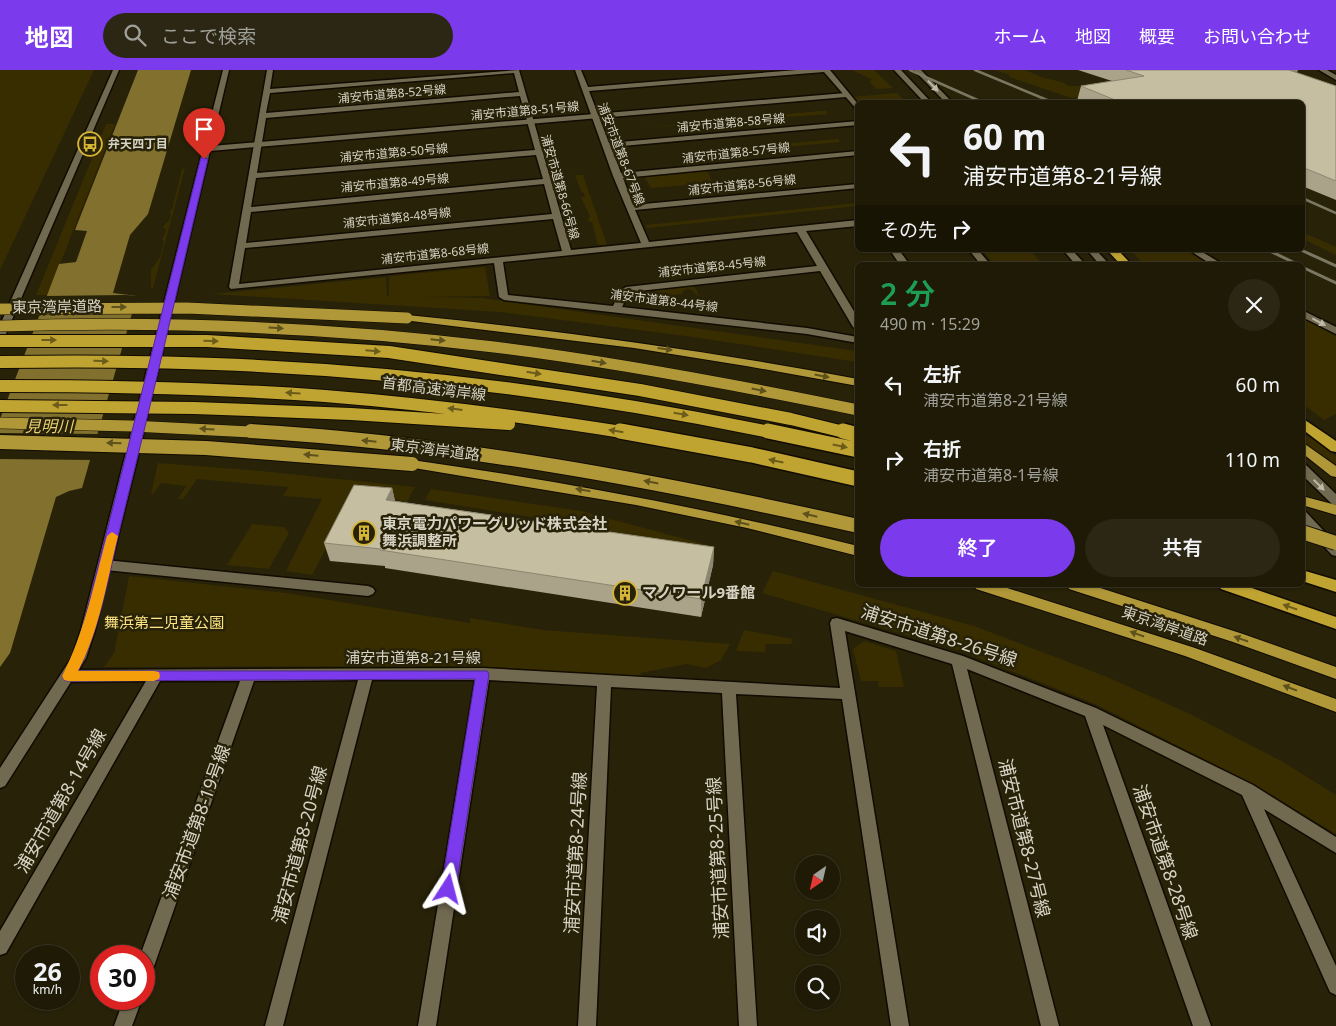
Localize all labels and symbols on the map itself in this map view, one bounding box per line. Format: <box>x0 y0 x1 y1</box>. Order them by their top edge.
street label: 浦安市道第8-52号線 <box>337 80 447 107</box>
one-way arrow <box>927 80 939 92</box>
street label: 浦安市道第8-51号線 <box>470 97 580 124</box>
street label: 浦安市道第8-67号線 <box>594 100 649 207</box>
pin <box>183 108 225 159</box>
street label: 浦安市道第8-58号線 <box>676 109 786 136</box>
bus stop icon: 弁天四丁目 <box>77 131 103 157</box>
street label: 浦安市道第8-66号線 <box>537 132 584 241</box>
place label: 弁天四丁目 <box>108 135 168 152</box>
street label: 浦安市道第8-57号線 <box>681 138 791 167</box>
street label: 浦安市道第8-50号線 <box>339 139 449 166</box>
street label: 浦安市道第8-49号線 <box>340 169 450 196</box>
street label: 浦安市道第8-56号線 <box>687 170 797 199</box>
street label: 浦安市道第8-48号線 <box>342 203 452 232</box>
street label: 浦安市道第8-68号線 <box>380 239 490 268</box>
street label: 浦安市道第8-45号線 <box>657 252 767 281</box>
street label: 浦安市道第8-44号線 <box>609 285 719 316</box>
street label: 東京湾岸道路 <box>12 295 102 317</box>
one-way arrow <box>111 303 127 311</box>
one-way arrow <box>1312 318 1327 326</box>
one-way arrow <box>268 324 284 332</box>
one-way arrow <box>41 336 57 344</box>
one-way arrow <box>430 336 446 344</box>
one-way arrow <box>203 338 219 346</box>
one-way arrow <box>657 345 673 353</box>
one-way arrow <box>366 347 382 355</box>
one-way arrow <box>93 357 109 365</box>
one-way arrow <box>592 358 608 366</box>
one-way arrow <box>527 370 543 378</box>
street label: 首都高速湾岸線 <box>381 372 487 404</box>
one-way arrow <box>814 372 829 380</box>
one-way arrow <box>752 387 768 395</box>
one-way arrow <box>285 389 301 397</box>
one-way arrow <box>52 401 68 409</box>
one-way arrow <box>447 405 463 413</box>
one-way arrow <box>673 411 689 419</box>
water label: 見明川 <box>25 415 75 437</box>
one-way arrow <box>199 425 215 433</box>
one-way arrow <box>608 427 624 435</box>
street label: 東京湾岸道路 <box>389 434 481 464</box>
one-way arrow <box>361 437 377 445</box>
one-way arrow <box>106 439 122 447</box>
one-way arrow <box>832 442 847 450</box>
one-way arrow <box>303 450 319 458</box>
one-way arrow <box>767 456 783 464</box>
one-way arrow <box>643 478 658 486</box>
one-way arrow <box>1313 478 1325 490</box>
one-way arrow <box>575 486 591 494</box>
one-way arrow <box>802 511 818 519</box>
place label: 東京電力パワーグリッド株式会社 舞浜調整所 <box>382 513 607 550</box>
one-way arrow <box>735 519 750 527</box>
building icon: 東京電力パワーグリッド株式会社 舞浜調整所 <box>351 520 377 546</box>
building icon: マノワール9番館 <box>612 580 638 606</box>
place label: マノワール9番館 <box>642 582 755 602</box>
street label: 浦安市道第8-26号線 <box>858 598 1020 672</box>
street label: 東京湾岸道路 <box>1120 601 1211 649</box>
one-way arrow <box>1282 603 1297 611</box>
park label: 舞浜第二児童公園 <box>104 612 224 632</box>
one-way arrow <box>1130 630 1145 638</box>
one-way arrow <box>1233 635 1248 643</box>
street label: 浦安市道第8-21号線 <box>345 647 481 667</box>
one-way arrow <box>1283 684 1298 692</box>
street label: 浦安市道第8-14号線 <box>9 724 111 877</box>
street label: 浦安市道第8-19号線 <box>157 741 235 902</box>
street label: 浦安市道第8-27号線 <box>994 756 1056 920</box>
street label: 浦安市道第8-20号線 <box>266 763 332 926</box>
street label: 浦安市道第8-24号線 <box>559 771 591 935</box>
street label: 浦安市道第8-25号線 <box>701 776 733 940</box>
street label: 浦安市道第8-28号線 <box>1128 781 1204 942</box>
north arrow <box>795 855 840 900</box>
position arrow <box>421 862 473 914</box>
speed limit sign: 30 <box>90 945 155 1010</box>

